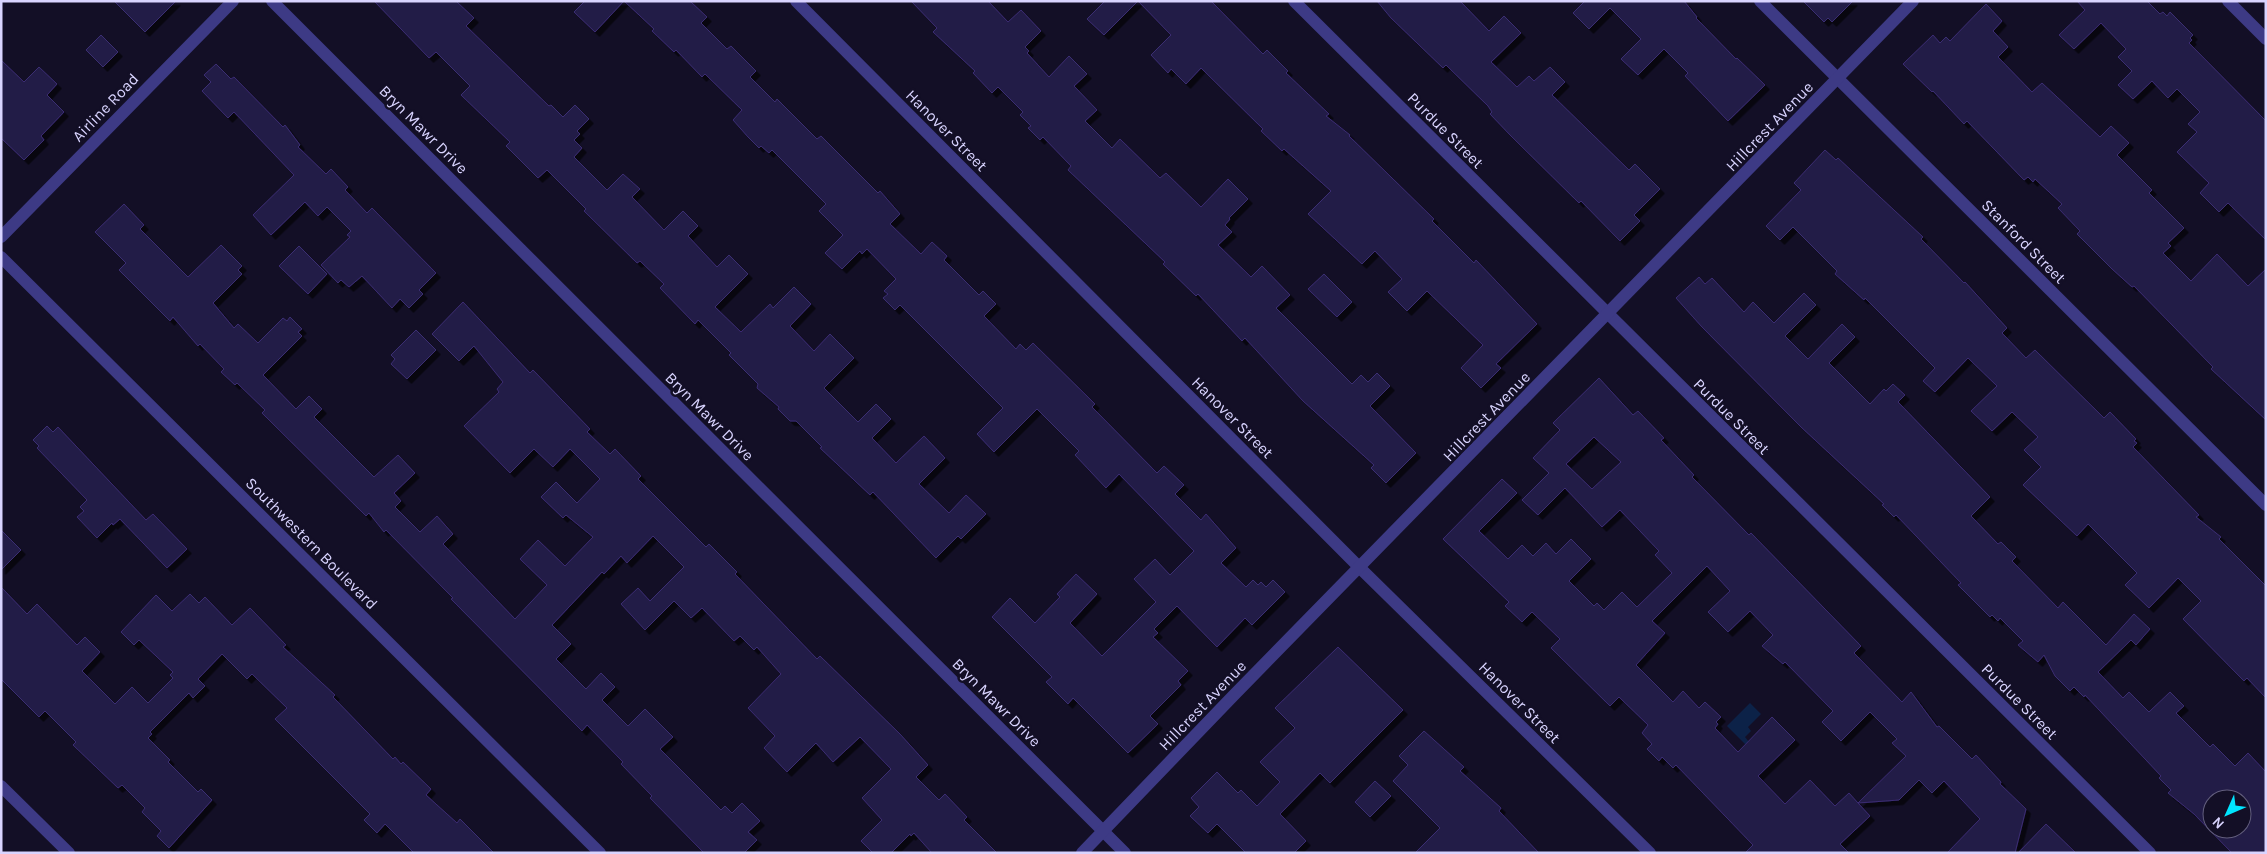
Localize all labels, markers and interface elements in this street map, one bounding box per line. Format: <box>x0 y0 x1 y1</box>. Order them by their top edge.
street label: Airline Road <box>68 69 143 145</box>
street label: Hillcrest Avenue <box>1722 77 1817 175</box>
street label: Bryn Mawr Drive <box>375 81 472 178</box>
street label: Hanover Street <box>902 86 991 175</box>
street label: Purdue Street <box>1404 88 1488 172</box>
street label: Stanford Street <box>1978 195 2070 287</box>
street label: Hillcrest Avenue <box>1439 367 1534 465</box>
street label: Bryn Mawr Drive <box>661 368 758 465</box>
street label: Hanover Street <box>1188 373 1277 462</box>
street label: Purdue Street <box>1690 374 1774 458</box>
street label: Southwestern Boulevard <box>242 473 382 613</box>
street label: Bryn Mawr Drive <box>948 654 1045 751</box>
street label: Hillcrest Avenue <box>1155 656 1250 754</box>
street label: Hanover Street <box>1475 658 1564 747</box>
street label: Purdue Street <box>1978 659 2062 743</box>
north arrow <box>2202 789 2252 839</box>
text: N <box>2209 813 2228 832</box>

